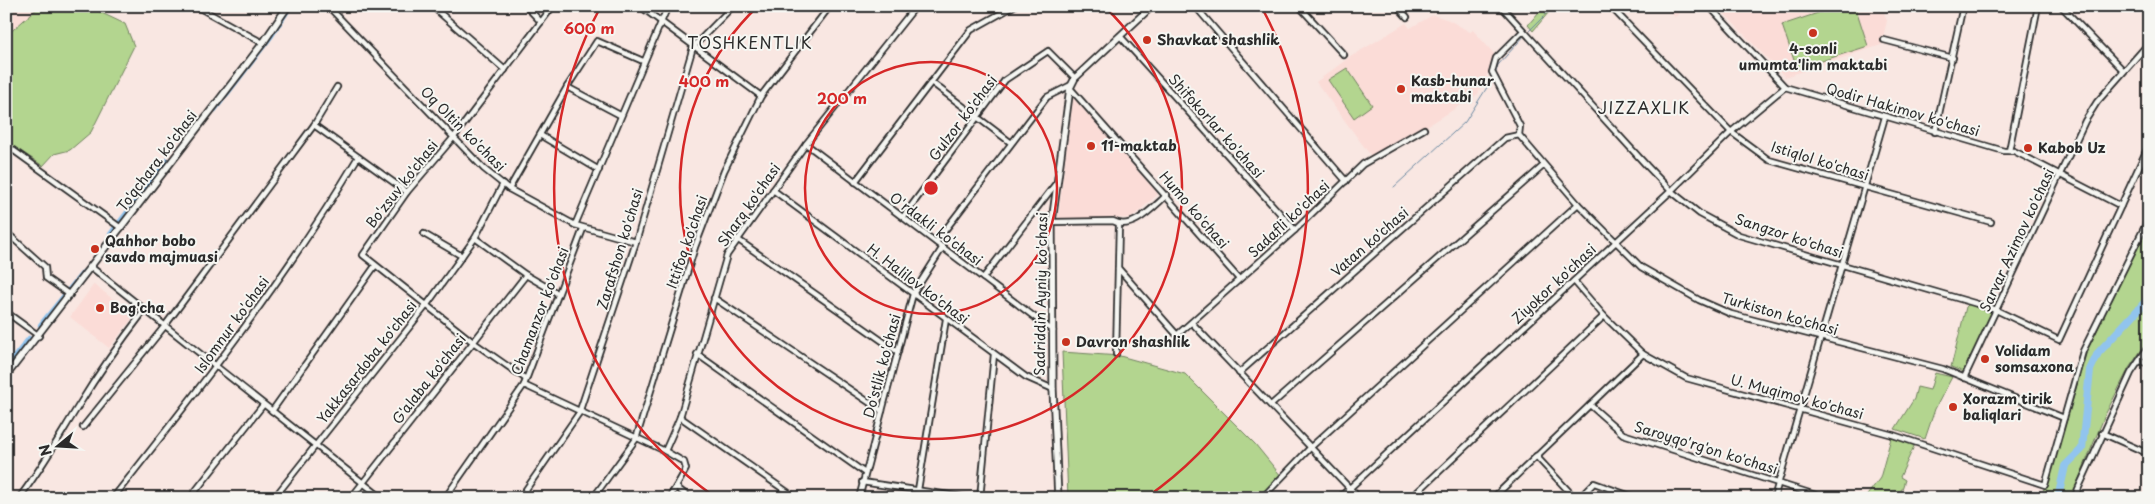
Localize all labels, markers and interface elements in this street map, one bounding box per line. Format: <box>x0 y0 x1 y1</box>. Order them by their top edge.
text: 600 m <box>563 16 615 39</box>
marker: 4-sonli umumta'lim maktabi <box>1807 27 1819 39</box>
place label: Shavkat shashlik <box>1157 29 1280 50</box>
district label: TOSHKENTLIK <box>687 30 813 54</box>
marker: Shavkat shashlik <box>1141 34 1153 46</box>
place label: 4-sonli umumta'lim maktabi <box>1739 38 1887 75</box>
text: 400 m <box>679 69 729 92</box>
street label: Shifokorlar ko'chasi <box>1164 69 1269 183</box>
street label: Gulzor ko'chasi <box>923 70 1002 165</box>
place label: Kasb-hunar maktabi <box>1411 70 1495 107</box>
street label: Qodir Hakimov ko'chasi <box>1824 78 1982 142</box>
street label: Oq Oltin ko'chasi <box>416 81 511 176</box>
marker: Kasb-hunar maktabi <box>1395 83 1407 95</box>
text: 200 m <box>817 86 867 109</box>
district label: JIZZAXLIK <box>1598 95 1690 119</box>
street label: To'qchara ko'chasi <box>111 106 202 216</box>
street label: Bo'zsuv ko'chasi <box>361 135 443 232</box>
place label: 11-maktab <box>1101 135 1177 156</box>
street label: Istiqlol ko'chasi <box>1769 136 1872 185</box>
place label: Kabob Uz <box>2038 137 2106 158</box>
marker: 11-maktab <box>1085 140 1097 152</box>
marker: Kabob Uz <box>2022 142 2034 154</box>
street label: Sharq ko'chasi <box>712 159 785 251</box>
street label: Sarvar Azimov ko'chasi <box>1974 165 2059 315</box>
street label: Humo ko'chasi <box>1155 166 1234 253</box>
street label: Sadafli ko'chasi <box>1243 175 1334 262</box>
centre of rings <box>922 179 940 197</box>
street label: Zarafshon ko'chasi <box>591 186 648 312</box>
street label: O'rdakli ko'chasi <box>886 187 987 270</box>
street label: Ittifoq ko'chasi <box>661 192 712 291</box>
street label: Vatan ko'chasi <box>1326 202 1413 281</box>
street label: Sangzor ko'chasi <box>1732 208 1846 263</box>
street label: Sadriddin Ayniy ko'chasi <box>1029 212 1052 376</box>
place label: Qahhor bobo savdo majmuasi <box>105 230 218 267</box>
street label: H. Halilov ko'chasi <box>863 238 974 329</box>
street label: Ziyokor ko'chasi <box>1507 239 1601 328</box>
marker: Qahhor bobo savdo majmuasi <box>89 243 101 255</box>
street label: Chamanzor ko'chasi <box>505 244 574 378</box>
street label: Islomnur ko'chasi <box>189 272 274 378</box>
street label: Turkiston ko'chasi <box>1719 287 1841 340</box>
street label: Yakkasardoba ko'chasi <box>312 296 422 428</box>
place label: Bog'cha <box>110 297 166 318</box>
marker: Bog'cha <box>94 302 106 314</box>
street label: Do'stlik ko'chasi <box>857 311 906 420</box>
street label: G'alaba ko'chasi <box>387 329 471 428</box>
place label: Davron shashlik <box>1076 331 1191 352</box>
marker: Davron shashlik <box>1060 336 1072 348</box>
place label: Volidam somsaxona <box>1995 340 2075 377</box>
marker: Volidam somsaxona <box>1979 353 1991 365</box>
street label: U. Muqimov ko'chasi <box>1728 369 1866 424</box>
place label: Xorazm tirik baliqlari <box>1963 388 2053 425</box>
marker: Xorazm tirik baliqlari <box>1947 401 1959 413</box>
street label: Saroyqo'rg'on ko'chasi <box>1632 416 1781 479</box>
north arrow <box>32 422 82 472</box>
text: N <box>33 442 57 459</box>

